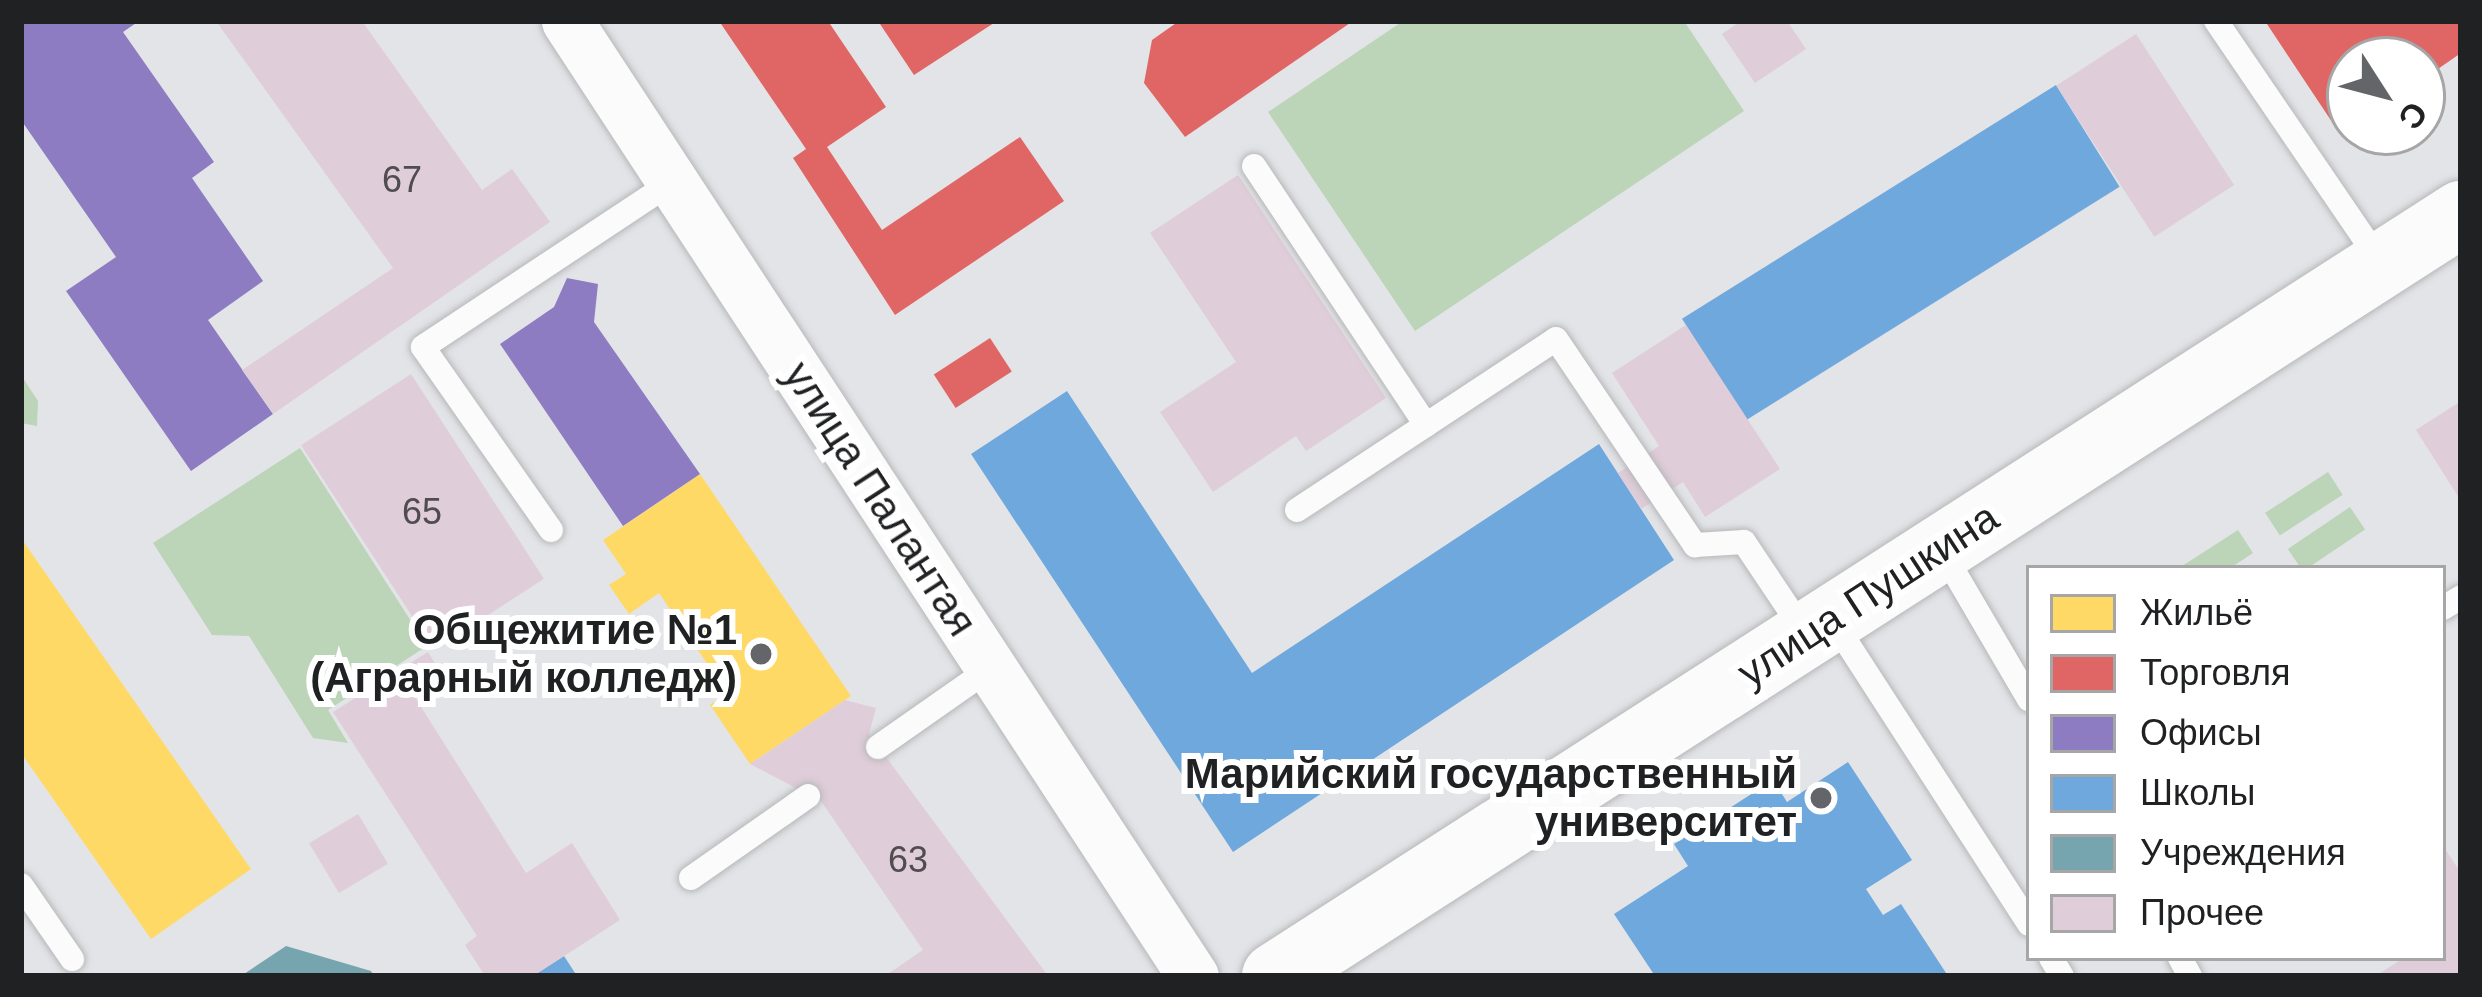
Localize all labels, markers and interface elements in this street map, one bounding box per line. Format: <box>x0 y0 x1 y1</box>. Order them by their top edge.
north arrow <box>2326 36 2446 156</box>
text: С <box>2391 95 2435 136</box>
house number: 67 <box>382 158 422 202</box>
street label: улица Палантая <box>773 353 987 645</box>
house number: 65 <box>402 490 442 534</box>
street label: улица Пушкина <box>1728 492 2008 698</box>
legend <box>2026 565 2446 961</box>
text: Жильё <box>2140 592 2253 633</box>
place label: Общежитие №1 (Аграрный колледж) <box>310 605 737 704</box>
marker: Общежитие №1 (Аграрный колледж) <box>748 641 774 667</box>
text: Торговля <box>2140 652 2290 693</box>
text: Офисы <box>2140 712 2262 753</box>
place label: Марийский государственный университет <box>1185 749 1797 848</box>
text: Школы <box>2140 772 2255 813</box>
marker: Марийский государственный университет <box>1808 785 1834 811</box>
text: Учреждения <box>2140 832 2346 873</box>
house number: 63 <box>888 838 928 882</box>
text: Прочее <box>2140 892 2264 933</box>

